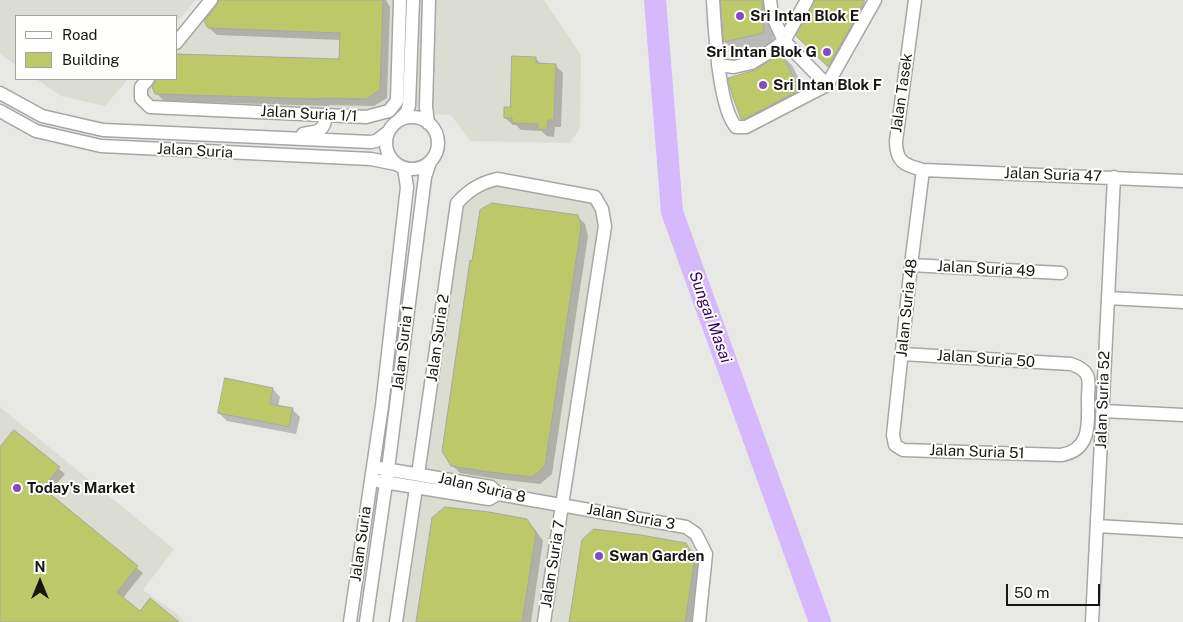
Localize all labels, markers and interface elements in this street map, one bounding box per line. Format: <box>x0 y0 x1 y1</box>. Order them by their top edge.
place label: Sri Intan Blok E <box>750 7 859 25</box>
marker: Sri Intan Blok E <box>734 10 746 22</box>
legend <box>15 15 178 80</box>
text: Road <box>62 26 98 43</box>
place label: Sri Intan Blok G <box>706 43 817 61</box>
marker: Sri Intan Blok G <box>821 46 833 58</box>
text: Building <box>62 51 120 68</box>
street label: Jalan Tasek <box>888 52 916 134</box>
place label: Sri Intan Blok F <box>773 76 882 94</box>
marker: Sri Intan Blok F <box>757 79 769 91</box>
street label: Jalan Suria 1/1 <box>260 102 358 126</box>
street label: Jalan Suria <box>157 140 233 162</box>
street label: Jalan Suria 47 <box>1004 164 1102 186</box>
street label: Jalan Suria 49 <box>936 257 1036 281</box>
street label: Jalan Suria 48 <box>893 258 921 358</box>
water label: Sungai Masai <box>684 268 736 366</box>
street label: Jalan Suria 2 <box>423 293 453 383</box>
street label: Jalan Suria 1 <box>389 304 417 392</box>
street label: Jalan Suria 50 <box>936 347 1036 371</box>
street label: Jalan Suria 52 <box>1092 351 1114 449</box>
street label: Jalan Suria 51 <box>929 441 1025 463</box>
street label: Jalan Suria 8 <box>436 469 528 507</box>
place label: Today's Market <box>27 479 135 497</box>
marker: Today's Market <box>11 482 23 494</box>
street label: Jalan Suria 3 <box>586 500 676 534</box>
street label: Jalan Suria <box>347 505 375 583</box>
street label: Jalan Suria 7 <box>537 519 569 609</box>
place label: Swan Garden <box>609 547 704 565</box>
marker: Swan Garden <box>593 550 605 562</box>
north arrow <box>15 557 65 607</box>
text: N <box>35 559 45 575</box>
scale bar <box>1008 574 1102 606</box>
text: 50 m <box>1014 584 1049 601</box>

